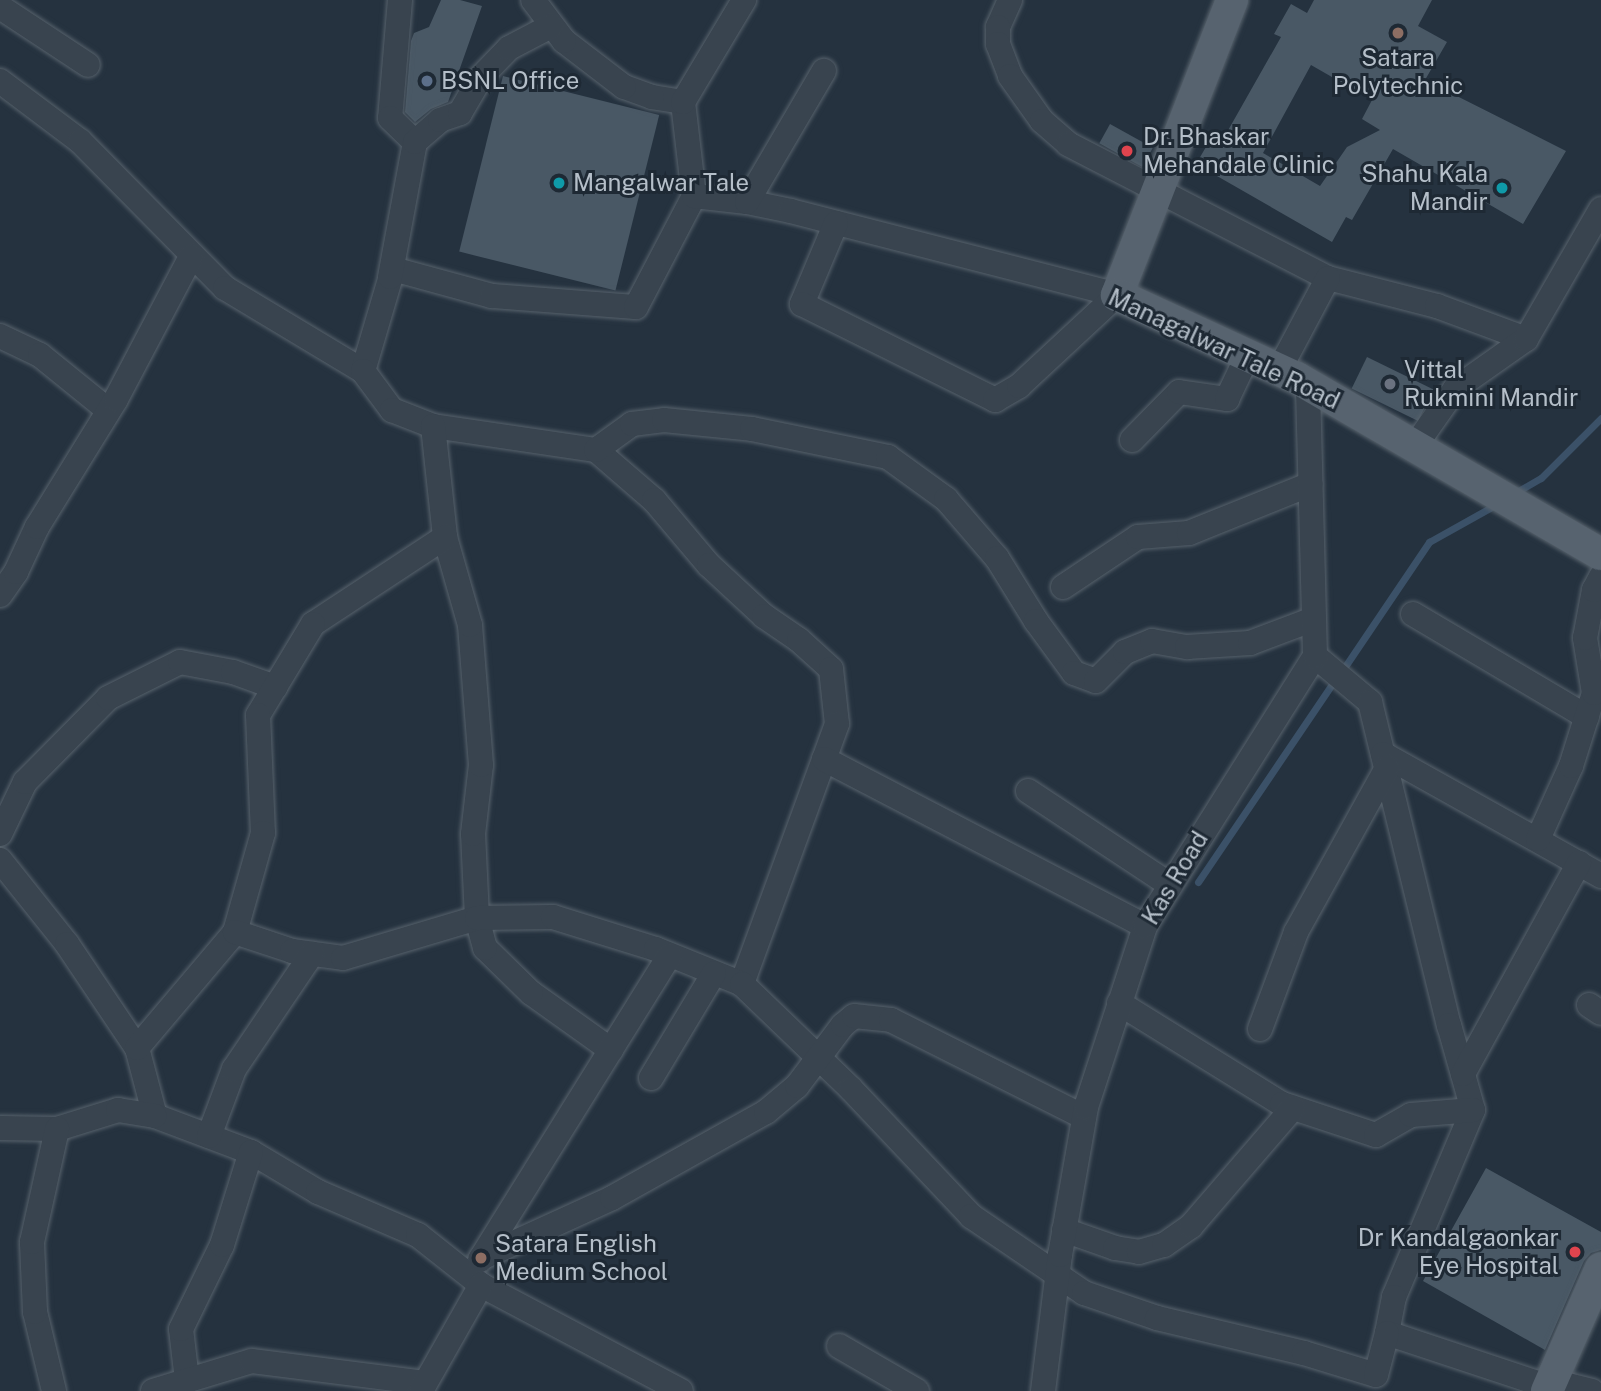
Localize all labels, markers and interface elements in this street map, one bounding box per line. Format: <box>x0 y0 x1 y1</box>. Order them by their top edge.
marker: Satara Polytechnic <box>1390 25 1406 41</box>
place label: Satara Polytechnic <box>1333 44 1463 100</box>
place label: BSNL Office <box>441 67 579 95</box>
marker: BSNL Office <box>419 73 435 89</box>
place label: Dr. Bhaskar Mehandale Clinic <box>1143 123 1335 179</box>
marker: Dr. Bhaskar Mehandale Clinic <box>1117 141 1137 161</box>
place label: Shahu Kala Mandir <box>1361 160 1488 216</box>
place label: Mangalwar Tale <box>573 169 749 197</box>
marker: Mangalwar Tale <box>551 175 567 191</box>
marker: Shahu Kala Mandir <box>1494 180 1510 196</box>
street label: Managalwar Tale Road <box>1104 283 1344 415</box>
place label: Vittal Rukmini Mandir <box>1404 356 1578 412</box>
marker: Vittal Rukmini Mandir <box>1382 376 1398 392</box>
street label: Kas Road <box>1136 826 1214 930</box>
place label: Dr Kandalgaonkar Eye Hospital <box>1358 1224 1559 1280</box>
place label: Satara English Medium School <box>495 1230 668 1286</box>
marker: Dr Kandalgaonkar Eye Hospital <box>1565 1242 1585 1262</box>
marker: Satara English Medium School <box>473 1250 489 1266</box>

